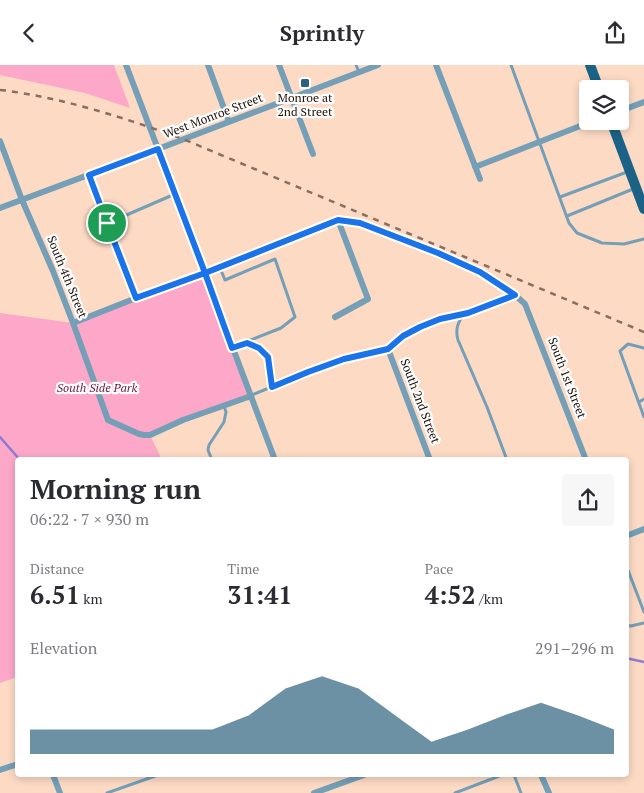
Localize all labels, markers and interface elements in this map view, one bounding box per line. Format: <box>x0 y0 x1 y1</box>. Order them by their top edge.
text: Sprintly <box>280 18 364 47</box>
icon: back <box>15 19 43 47</box>
icon: share <box>601 19 629 47</box>
marker: Monroe at 2nd Street <box>299 77 311 89</box>
map controls <box>579 80 629 130</box>
button: layers <box>579 80 629 130</box>
street label: West Monroe Street <box>161 89 265 141</box>
place label: Monroe at 2nd Street <box>277 90 333 119</box>
pin <box>86 202 128 244</box>
icon: arrive <box>93 209 121 237</box>
street label: South 4th Street <box>44 234 91 321</box>
street label: South 1st Street <box>545 335 590 421</box>
street label: South 2nd Street <box>397 356 444 446</box>
park label: South Side Park <box>57 380 137 395</box>
text: Morning run <box>30 470 201 507</box>
button: share <box>562 474 614 526</box>
text: 06:22 · 7 × 930 m <box>30 508 149 530</box>
text: Distance <box>30 559 84 578</box>
text: Time <box>227 559 259 578</box>
text: Pace <box>425 559 453 578</box>
text: 6.51 <box>30 578 80 611</box>
text: 31:41 <box>227 578 292 611</box>
text: 4:52 <box>425 578 476 611</box>
text: km <box>80 589 103 608</box>
text: /km <box>476 589 503 608</box>
text: Elevation <box>30 637 97 659</box>
text: 291–296 m <box>535 637 614 659</box>

